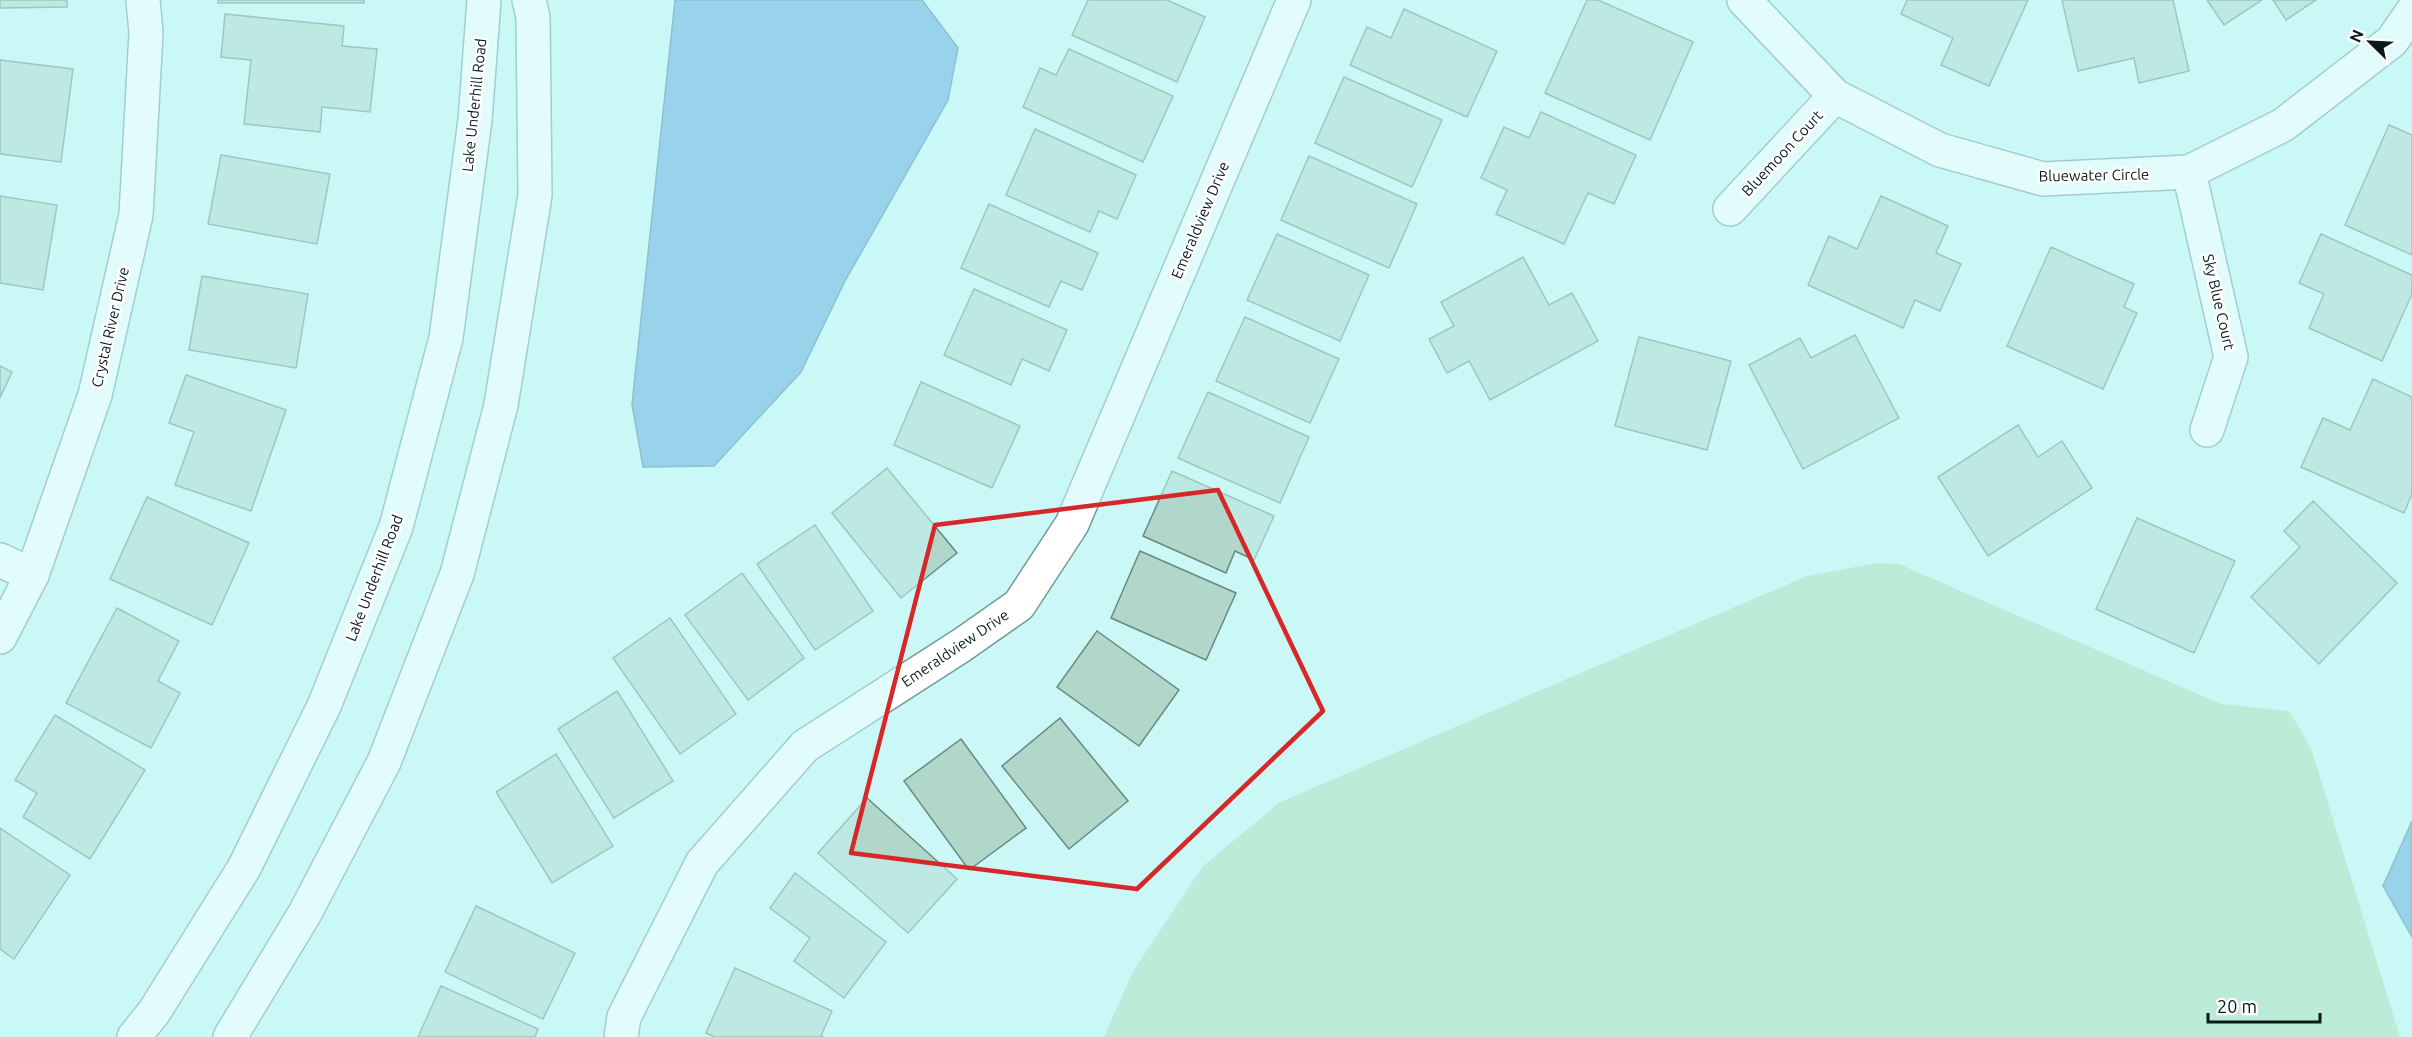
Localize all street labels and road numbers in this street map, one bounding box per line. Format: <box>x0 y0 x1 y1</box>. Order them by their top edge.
street label: Lake Underhill Road <box>459 37 489 173</box>
street label: Bluemoon Court <box>1738 107 1826 199</box>
street label: Emeraldview Drive <box>1168 159 1232 281</box>
street label: Bluewater Circle <box>2039 166 2149 184</box>
street label: Sky Blue Court <box>2200 252 2238 352</box>
street label: Crystal River Drive <box>88 265 132 389</box>
street label: Lake Underhill Road <box>342 512 406 644</box>
street label: Emeraldview Drive <box>898 606 1012 690</box>

